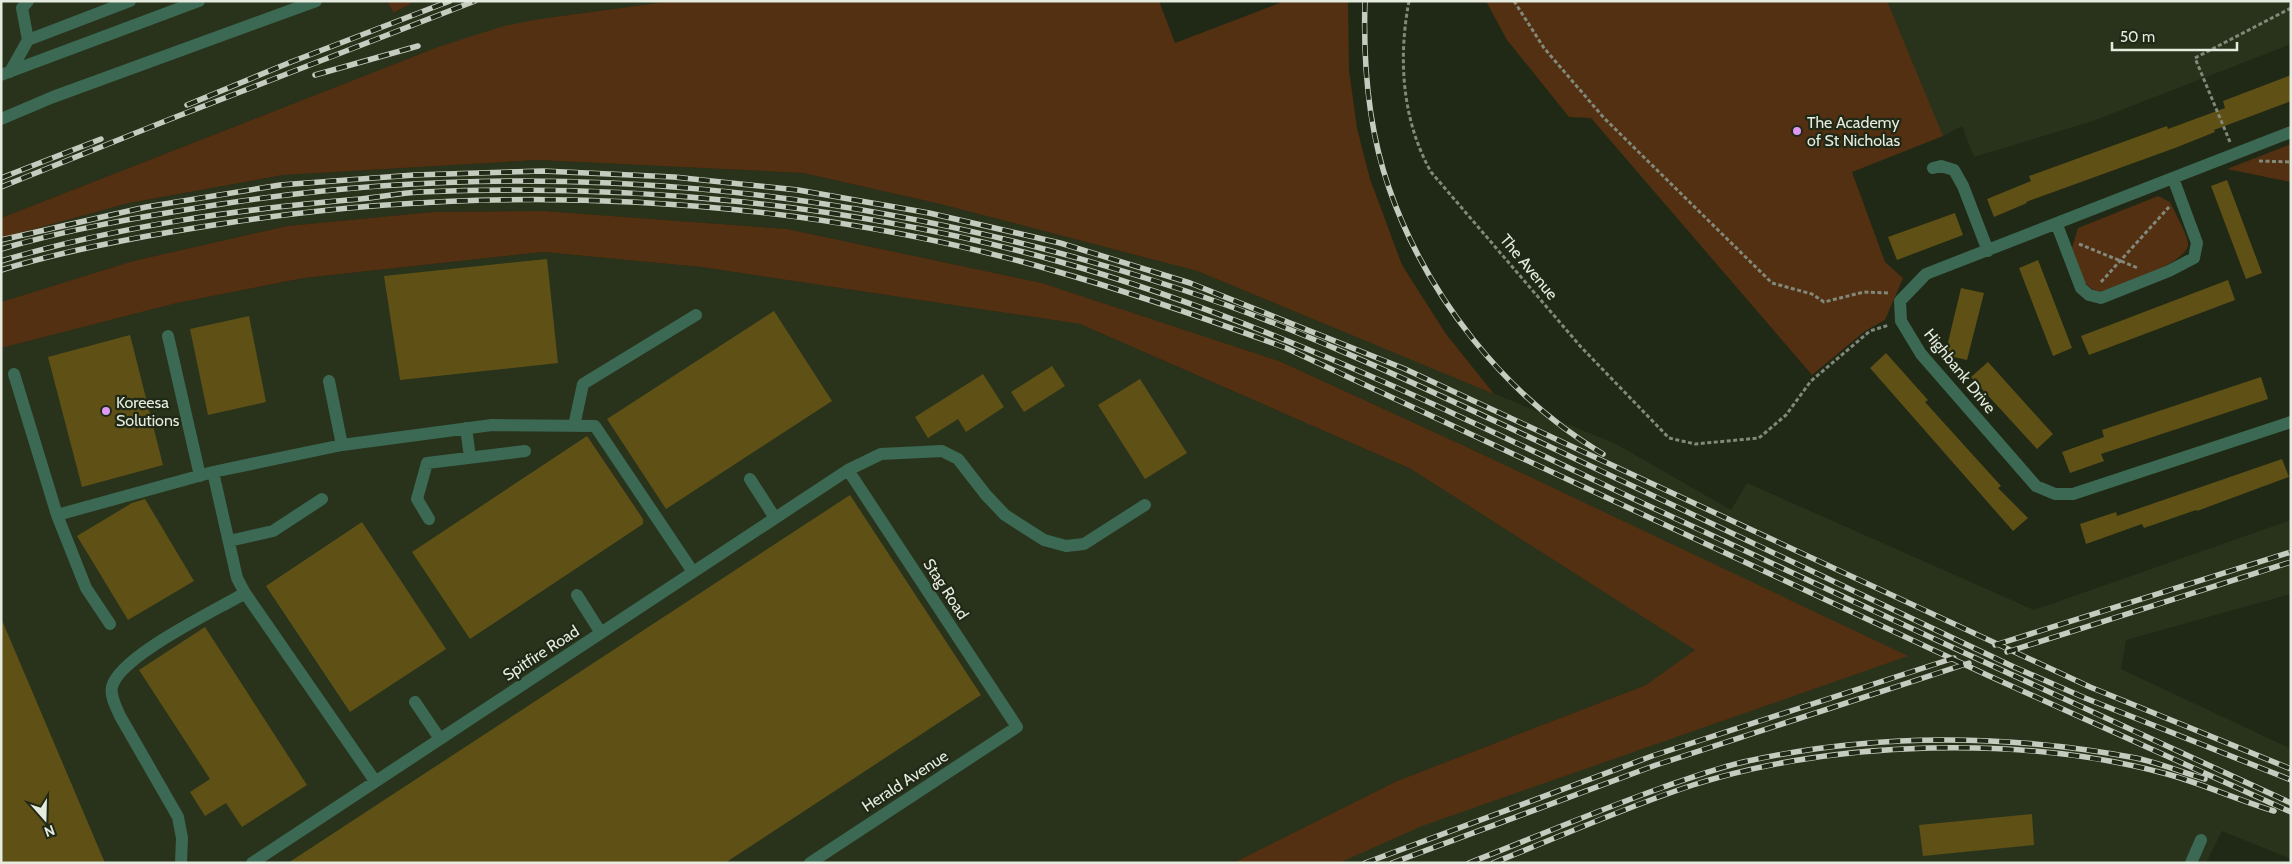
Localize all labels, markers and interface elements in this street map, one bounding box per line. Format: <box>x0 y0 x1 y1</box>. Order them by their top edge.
scale bar <box>2112 20 2237 52</box>
text: 50 m <box>2120 28 2155 46</box>
place label: The Academy of St Nicholas <box>1807 113 1900 150</box>
marker: The Academy of St Nicholas <box>1791 125 1803 137</box>
street label: The Avenue <box>1496 230 1562 304</box>
street label: Highbank Drive <box>1920 325 2000 417</box>
place label: Koreesa Solutions <box>116 393 180 430</box>
marker: Koreesa Solutions <box>100 405 112 417</box>
street label: Stag Road <box>919 555 973 623</box>
street label: Spitfire Road <box>499 621 583 685</box>
street label: Herald Avenue <box>858 746 952 816</box>
north arrow <box>20 794 70 844</box>
text: N <box>42 821 57 841</box>

